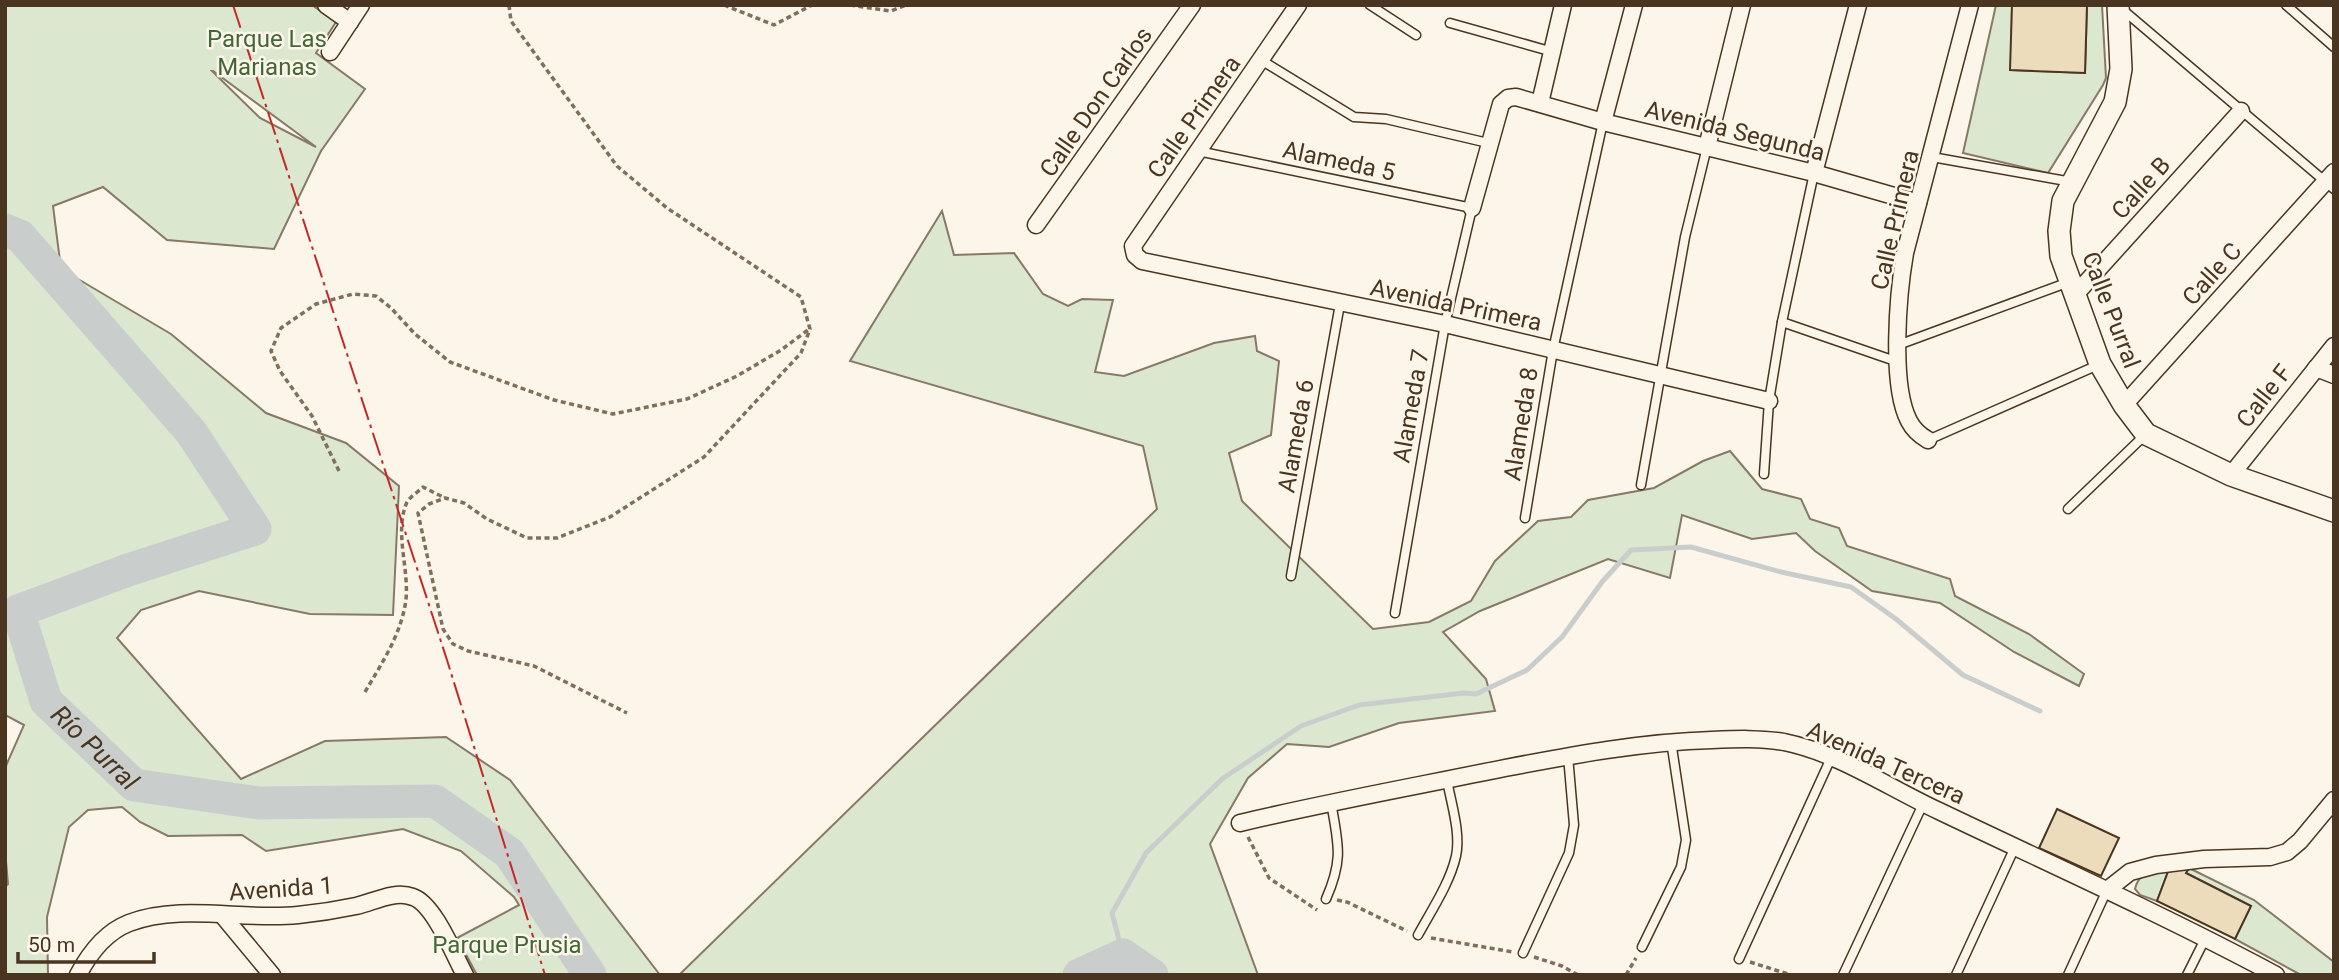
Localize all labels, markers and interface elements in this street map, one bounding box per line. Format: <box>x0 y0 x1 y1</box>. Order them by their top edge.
street label: Calle Don Carlos <box>1034 22 1158 182</box>
park label: Parque Las Marianas <box>207 25 327 81</box>
street label: Calle Primera <box>1142 51 1246 183</box>
street label: Avenida Segunda <box>1642 95 1828 167</box>
street label: Alameda 5 <box>1280 135 1398 187</box>
street label: Calle Primera <box>1865 147 1925 293</box>
street label: Calle B <box>2106 151 2176 225</box>
street label: Calle C <box>2177 237 2247 311</box>
street label: Calle Purral <box>2076 248 2146 372</box>
street label: Avenida Primera <box>1368 273 1544 337</box>
street label: Alameda 7 <box>1387 347 1435 465</box>
street label: Calle F <box>2231 359 2297 433</box>
street label: Alameda 8 <box>1498 365 1544 483</box>
street label: Alameda 6 <box>1272 377 1320 495</box>
water label: Río Purral <box>45 699 145 797</box>
street label: Avenida Tercera <box>1803 716 1969 810</box>
street label: Avenida 1 <box>228 871 334 907</box>
scale bar <box>18 920 154 964</box>
park label: Parque Prusia <box>432 931 582 959</box>
text: 50 m <box>28 933 75 957</box>

